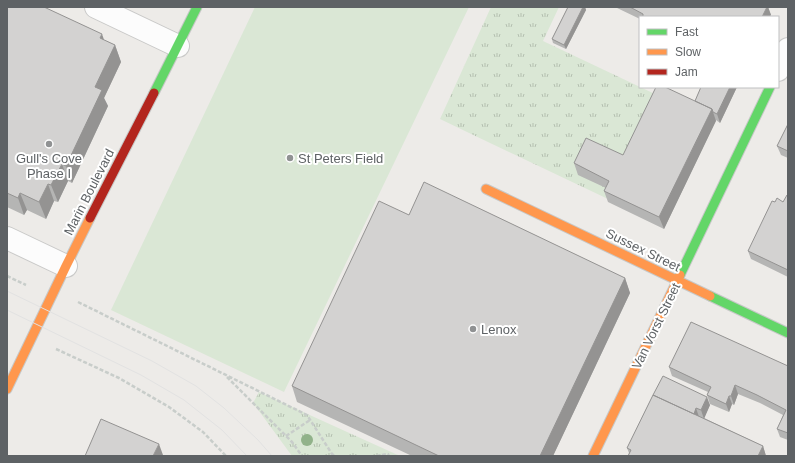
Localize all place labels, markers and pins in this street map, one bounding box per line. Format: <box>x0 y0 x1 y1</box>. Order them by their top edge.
marker: Gull's Cove Phase I <box>44 139 54 149</box>
place label: Gull's Cove Phase I <box>16 151 82 181</box>
place label: St Peters Field <box>298 151 383 166</box>
marker: St Peters Field <box>285 153 295 163</box>
place label: Lenox <box>481 322 517 337</box>
marker: Lenox <box>468 324 478 334</box>

